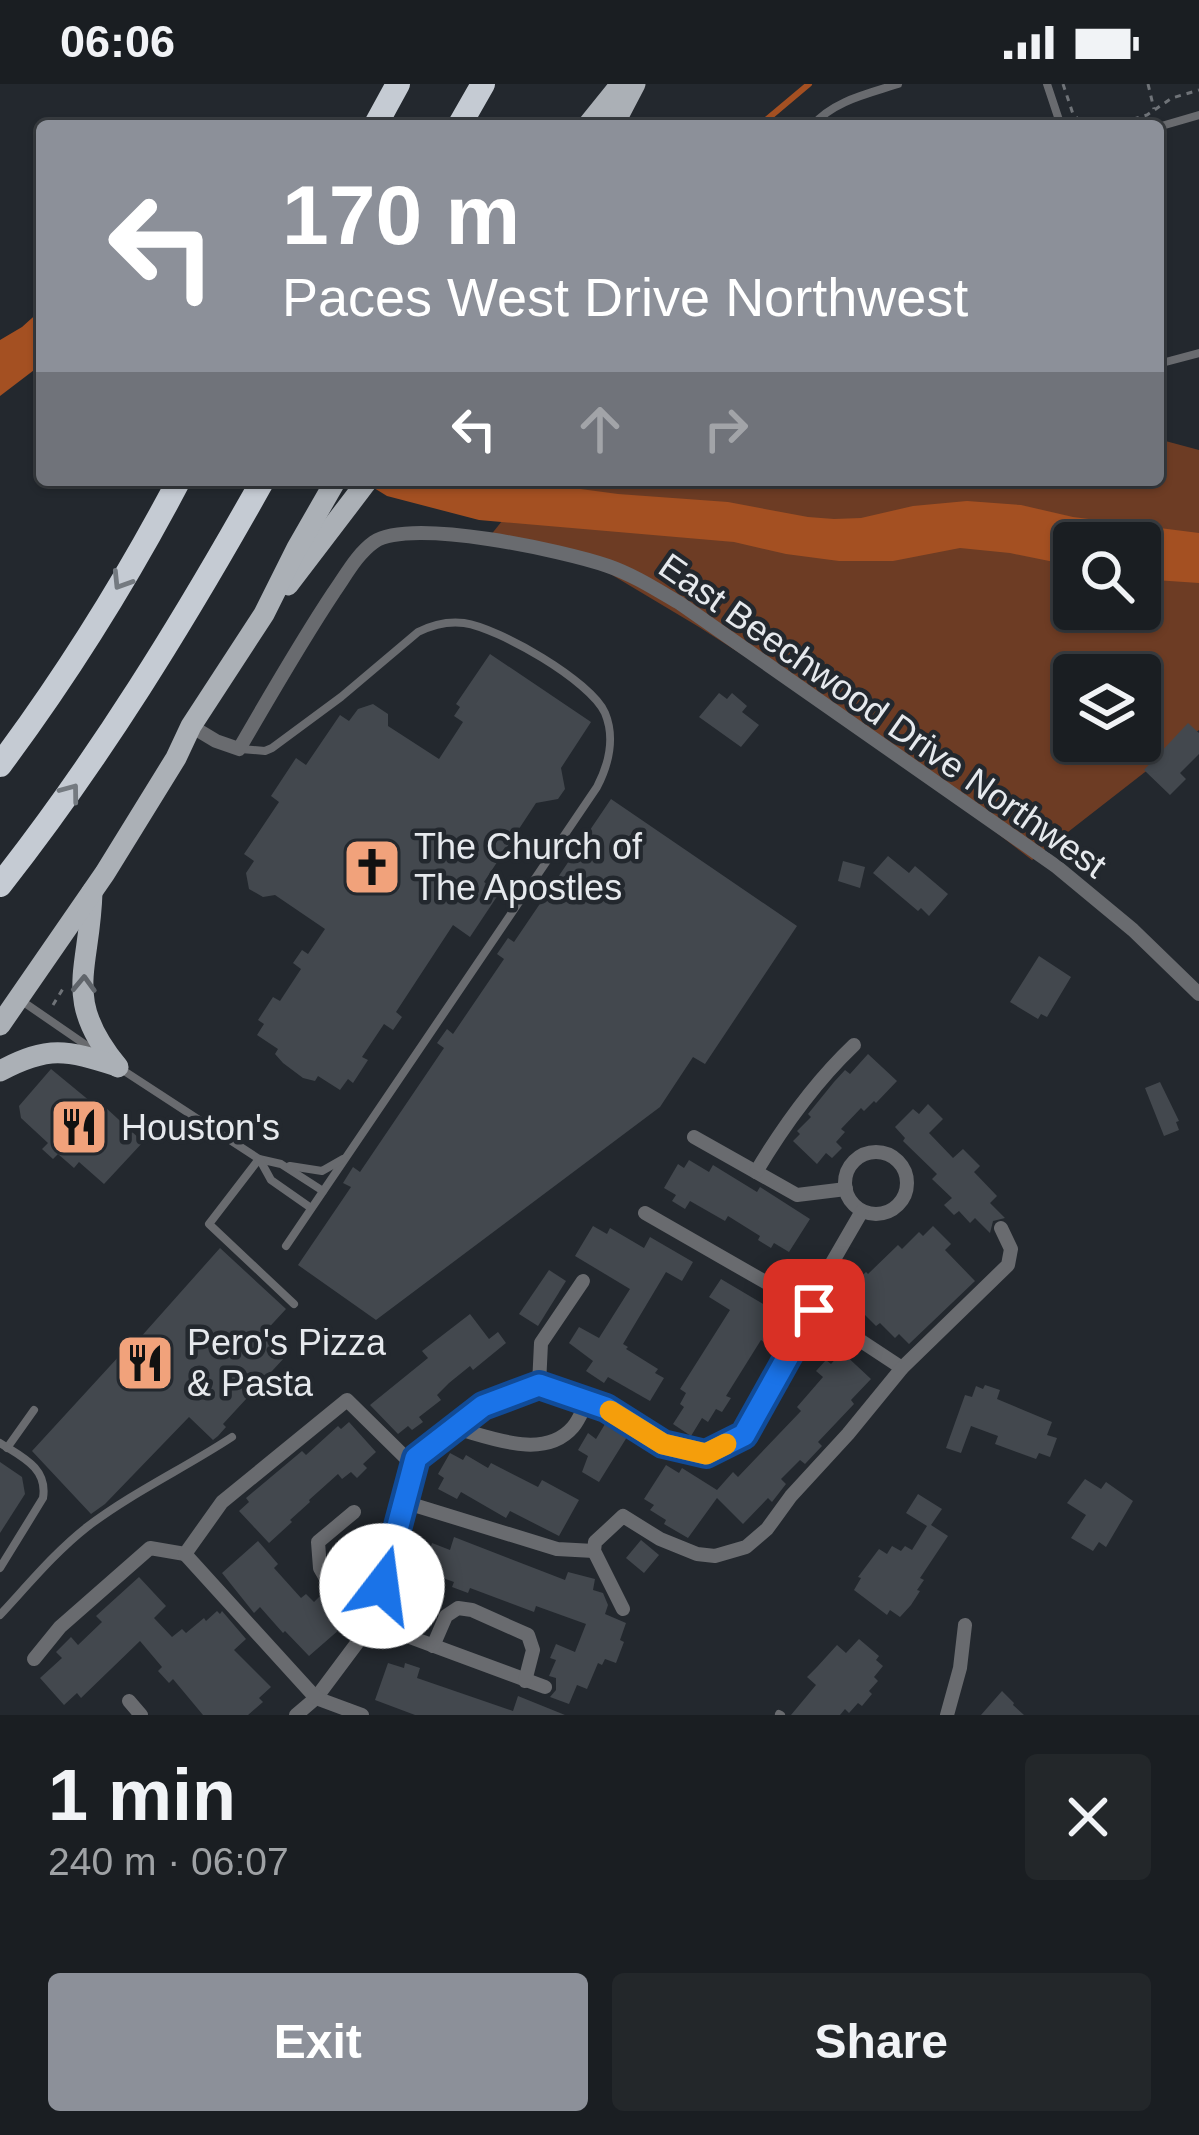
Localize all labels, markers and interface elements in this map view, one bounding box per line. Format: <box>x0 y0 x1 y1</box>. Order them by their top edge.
text: 06:06 <box>60 16 175 67</box>
icon: left <box>84 168 240 324</box>
text: 170 m <box>282 168 520 262</box>
text: Paces West Drive Northwest <box>282 267 968 327</box>
icon: left <box>441 396 507 462</box>
icon: ahead <box>567 396 633 462</box>
icon: right <box>693 396 759 462</box>
map controls <box>1053 522 1161 762</box>
button: search <box>1053 522 1161 630</box>
street label: East Beechwood Drive Northwest <box>651 545 1114 886</box>
one-way arrow <box>113 568 135 590</box>
button: layers <box>1053 654 1161 762</box>
one-way arrow <box>56 784 78 805</box>
place label: The Church of The Apostles <box>414 826 643 908</box>
church icon: The Church of The Apostles <box>341 836 403 898</box>
one-way arrow <box>70 974 96 992</box>
restaurant icon: Houston's <box>48 1096 110 1158</box>
place label: Houston's <box>121 1107 280 1148</box>
pin <box>763 1259 865 1361</box>
icon: arrive <box>781 1277 847 1343</box>
place label: Pero's Pizza & Pasta <box>187 1322 387 1404</box>
restaurant icon: Pero's Pizza & Pasta <box>114 1332 176 1394</box>
position arrow <box>319 1523 445 1649</box>
button: close <box>1025 1754 1151 1880</box>
text: 1 min <box>48 1755 236 1835</box>
text: 240 m · 06:07 <box>48 1840 289 1883</box>
button: Exit <box>48 1973 588 2111</box>
button: Share <box>612 1973 1151 2111</box>

